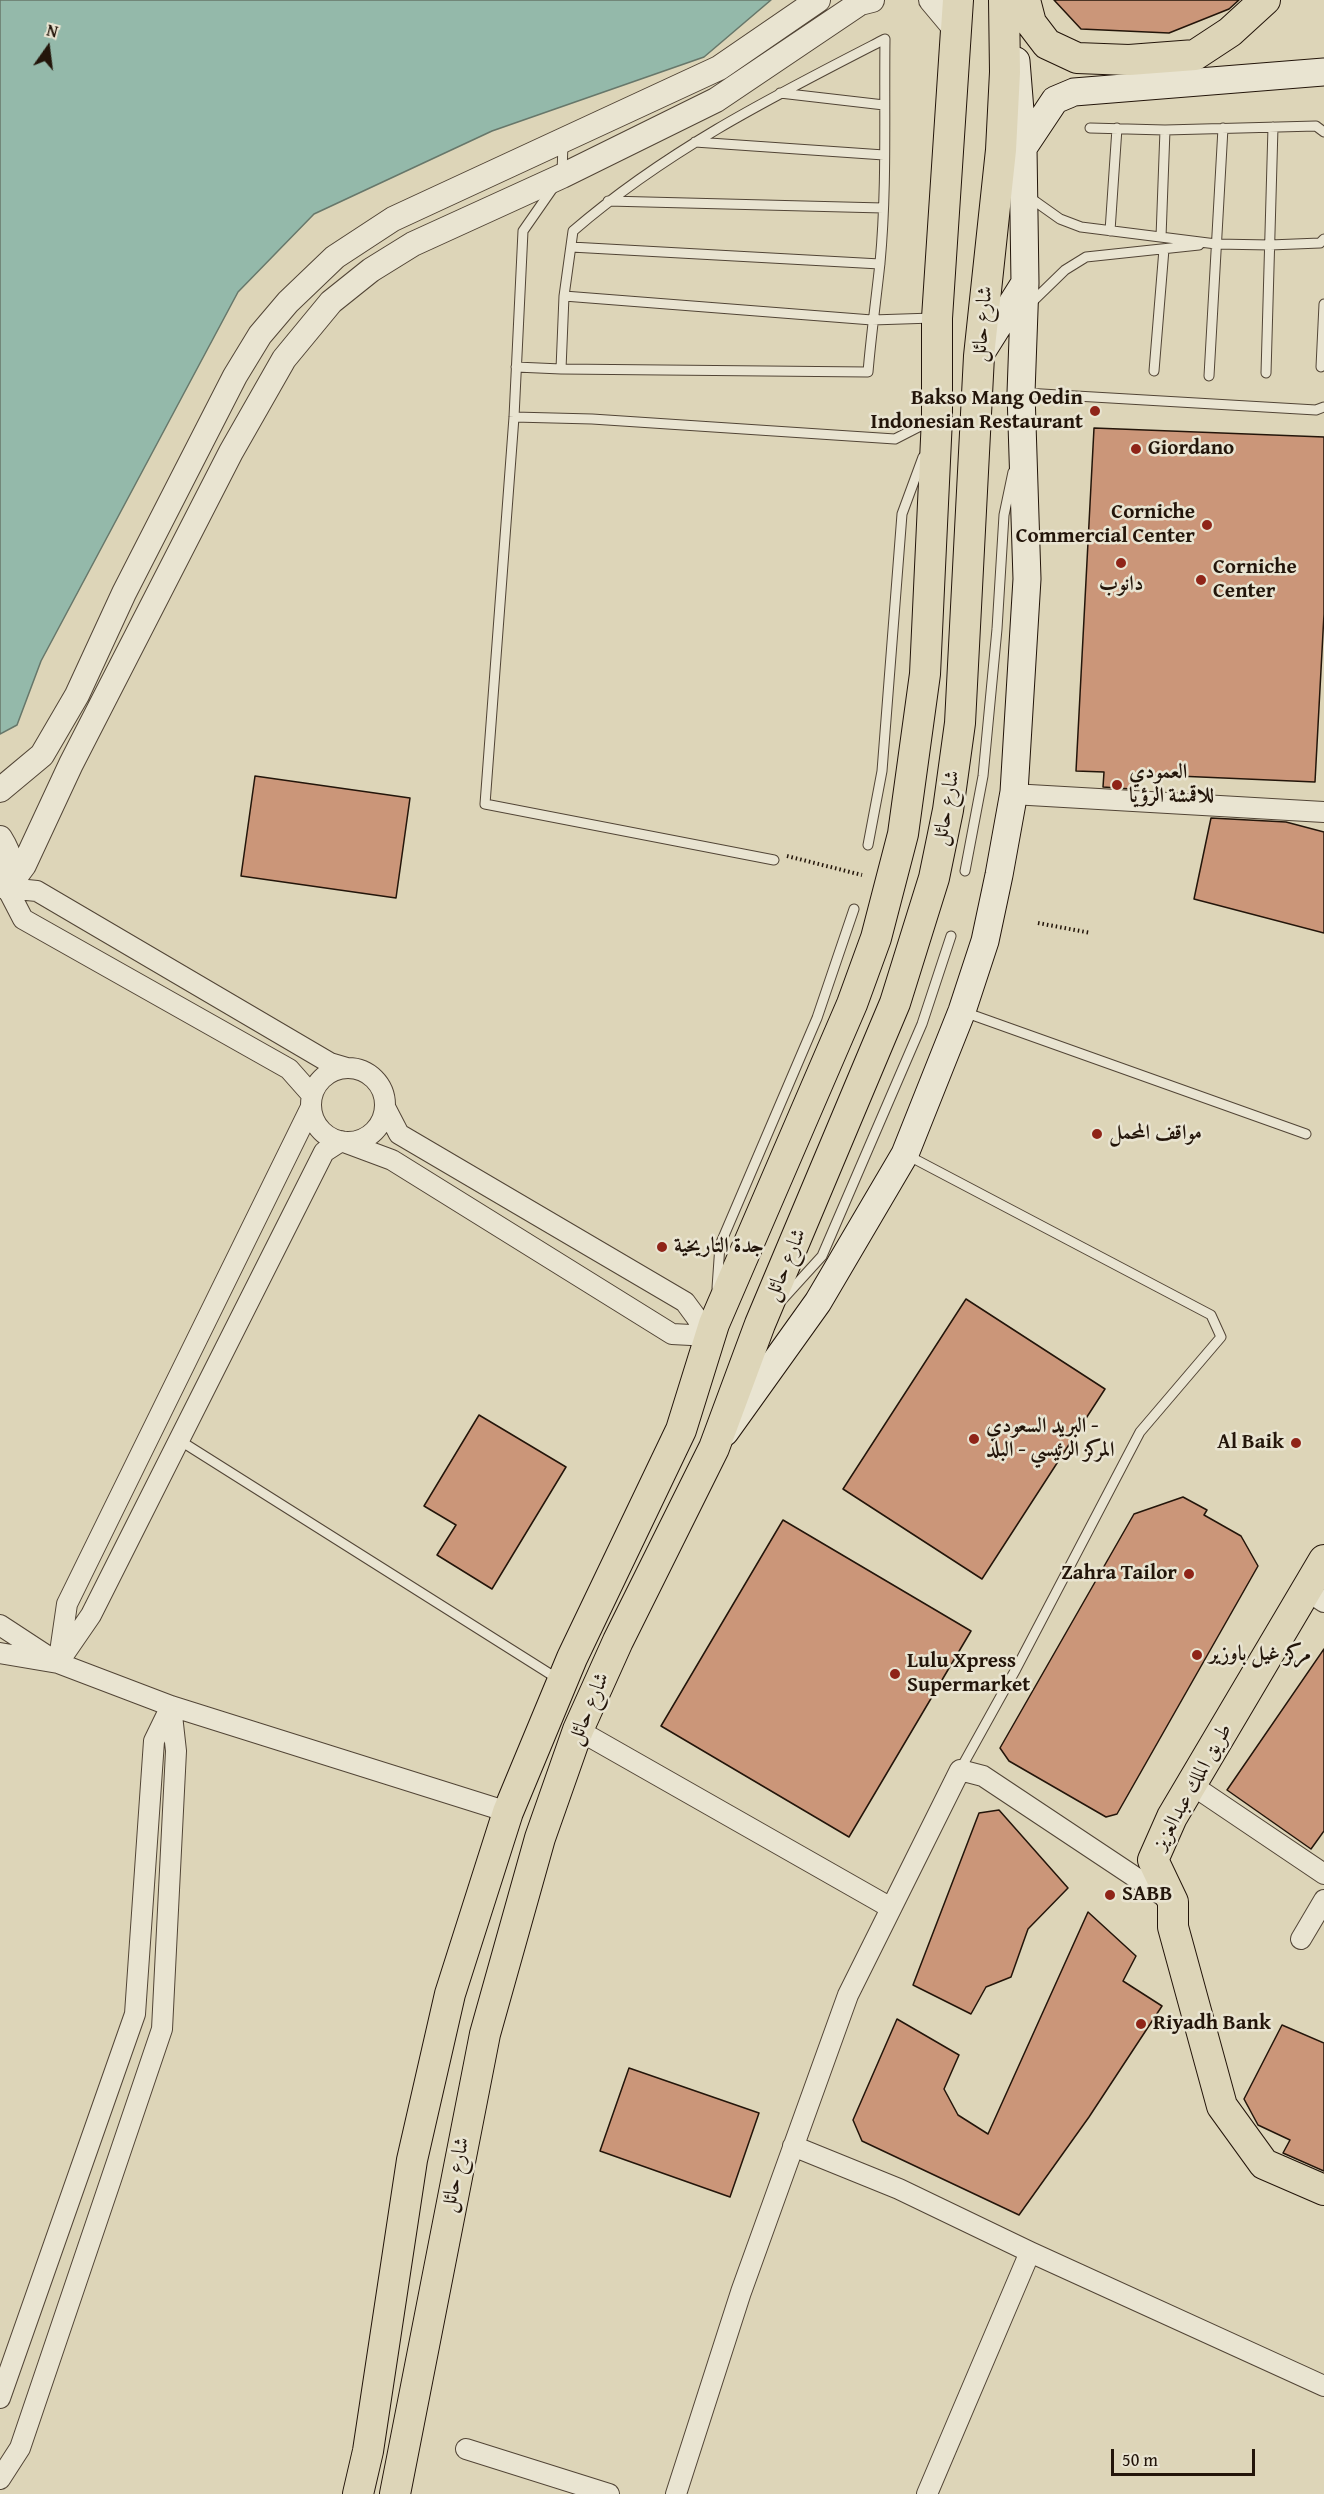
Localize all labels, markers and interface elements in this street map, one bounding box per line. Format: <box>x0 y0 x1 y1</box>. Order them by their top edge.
north arrow <box>18 18 78 78</box>
text: N <box>44 18 60 43</box>
street label: شارع حائل <box>967 285 999 363</box>
place label: Bakso Mang Oedin Indonesian Restaurant <box>871 386 1083 436</box>
marker: Bakso Mang Oedin Indonesian Restaurant <box>1088 404 1102 418</box>
place label: Giordano <box>1148 436 1234 462</box>
marker: Giordano <box>1129 442 1143 456</box>
place label: Corniche Commercial Center <box>1016 500 1195 550</box>
marker: Corniche Commercial Center <box>1200 518 1214 532</box>
place label: Corniche Center <box>1213 555 1297 605</box>
marker: دانوب <box>1114 556 1128 570</box>
place label: دانوب <box>1099 572 1143 598</box>
marker: Corniche Center <box>1194 573 1208 587</box>
place label: العمودي للاقمشة الرؤيا <box>1129 760 1214 810</box>
street label: شارع حائل <box>928 768 966 848</box>
marker: العمودي للاقمشة الرؤيا <box>1110 778 1124 792</box>
place label: مواقف المحمل <box>1109 1121 1202 1147</box>
marker: مواقف المحمل <box>1090 1127 1104 1141</box>
street label: شارع حائل <box>760 1225 812 1305</box>
place label: جدة التاريخية <box>674 1234 764 1260</box>
marker: جدة التاريخية <box>655 1240 669 1254</box>
place label: البريد السعودي - المركز الرئيسي - البلد <box>986 1414 1114 1464</box>
place label: Al Baik <box>1217 1430 1284 1456</box>
marker: البريد السعودي - المركز الرئيسي - البلد <box>967 1432 981 1446</box>
marker: Al Baik <box>1289 1436 1303 1450</box>
place label: Zahra Tailor <box>1061 1561 1177 1587</box>
marker: Zahra Tailor <box>1182 1567 1196 1581</box>
place label: مركز غيل باوزير <box>1209 1642 1311 1668</box>
marker: مركز غيل باوزير <box>1190 1648 1204 1662</box>
place label: Lulu Xpress Supermarket <box>907 1649 1030 1699</box>
marker: Lulu Xpress Supermarket <box>888 1667 902 1681</box>
street label: شارع حائل <box>563 1669 615 1749</box>
street label: طريق الملك عبدالعزيز <box>1148 1719 1238 1855</box>
place label: SABB <box>1122 1882 1172 1908</box>
marker: SABB <box>1103 1888 1117 1902</box>
place label: Riyadh Bank <box>1153 2011 1271 2037</box>
marker: Riyadh Bank <box>1134 2017 1148 2031</box>
street label: شارع حائل <box>436 2135 476 2215</box>
scale bar <box>1114 2437 1258 2475</box>
text: 50 m <box>1122 2446 1158 2473</box>

